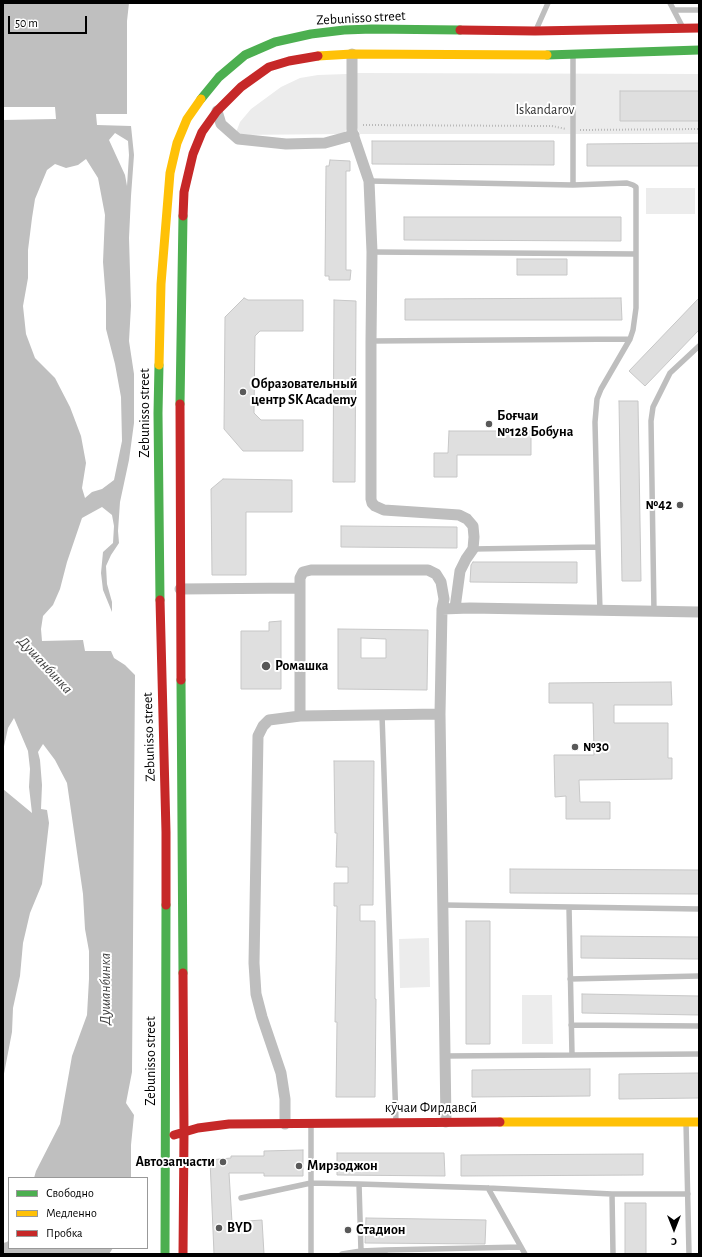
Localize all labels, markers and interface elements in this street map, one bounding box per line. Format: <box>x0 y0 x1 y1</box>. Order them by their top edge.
street label: Zebunisso street <box>316 7 406 29</box>
scale bar <box>10 8 89 34</box>
text: 50 m <box>15 17 38 29</box>
park label: Iskandarov <box>516 102 574 118</box>
street label: Zebunisso street <box>137 368 153 458</box>
place label: Образовательный центр SK Academy <box>251 376 357 408</box>
marker: Образовательный центр SK Academy <box>238 387 248 397</box>
place label: Боғчаи №128 Бобуна <box>497 408 573 440</box>
marker: Боғчаи №128 Бобуна <box>484 419 494 429</box>
place label: №42 <box>646 497 672 513</box>
marker: №42 <box>675 500 685 510</box>
water label: Душанбинка <box>14 632 76 698</box>
place label: Ромашка <box>275 658 328 674</box>
marker: Ромашка <box>260 660 272 672</box>
street label: Zebunisso street <box>139 692 159 782</box>
place label: №30 <box>583 739 609 755</box>
marker: №30 <box>570 742 580 752</box>
water label: Душанбинка <box>96 953 114 1025</box>
street label: Zebunisso street <box>143 1016 159 1106</box>
street label: кӯчаи Фирдавсӣ <box>385 1100 477 1116</box>
place label: Автозапчасти <box>135 1154 215 1170</box>
marker: Автозапчасти <box>218 1157 228 1167</box>
place label: Мирзоджон <box>307 1158 378 1174</box>
marker: Мирзоджон <box>294 1161 304 1171</box>
legend <box>8 1177 148 1249</box>
text: Свободно <box>46 1187 94 1199</box>
text: Медленно <box>46 1207 97 1219</box>
north arrow <box>654 1209 694 1249</box>
place label: BYD <box>227 1220 252 1236</box>
place label: Стадион <box>356 1222 406 1238</box>
marker: BYD <box>214 1223 224 1233</box>
marker: Стадион <box>343 1225 353 1235</box>
text: Пробка <box>46 1227 83 1239</box>
text: С <box>671 1236 677 1247</box>

